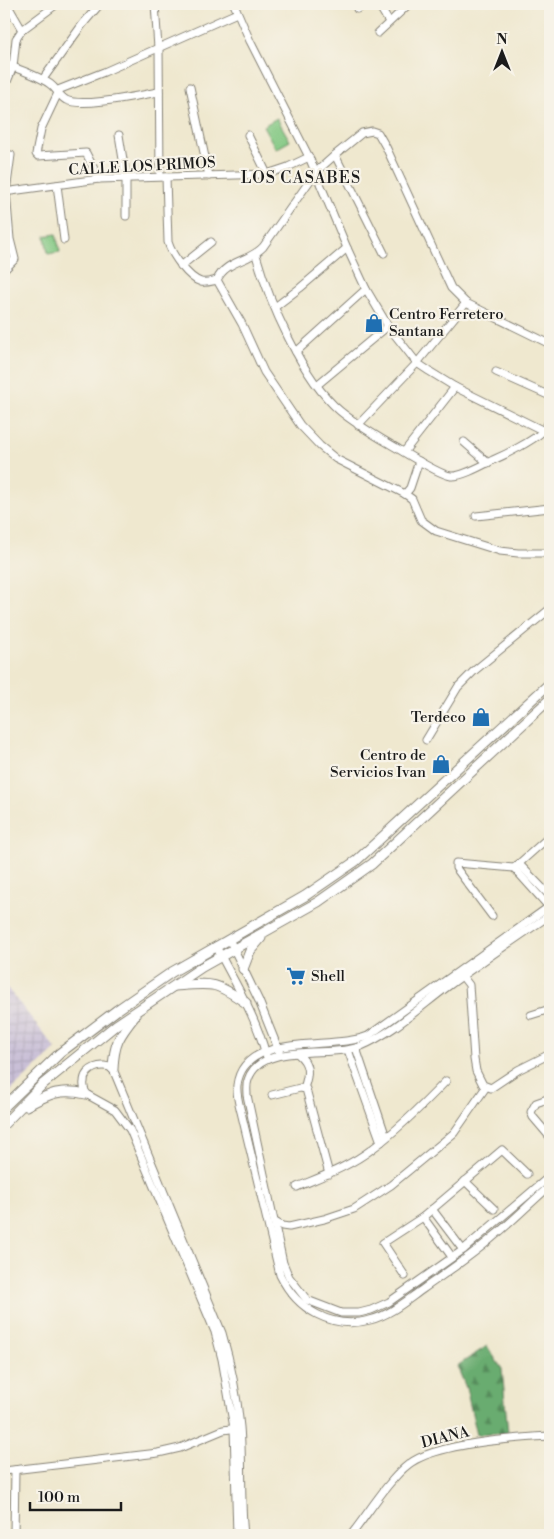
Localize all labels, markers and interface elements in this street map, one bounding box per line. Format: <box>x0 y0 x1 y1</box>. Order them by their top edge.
north arrow <box>476 28 526 78</box>
text: N <box>496 31 508 49</box>
street label: CALLE LOS PRIMOS <box>68 153 216 180</box>
district label: LOS CASABES <box>241 168 361 188</box>
place label: Centro Ferretero Santana <box>389 305 504 341</box>
shop icon: Centro Ferretero Santana <box>363 312 385 334</box>
shop icon: Terdeco <box>470 706 492 728</box>
place label: Terdeco <box>411 708 466 727</box>
place label: Centro de Servicios Ivan <box>330 746 426 782</box>
shop icon: Centro de Servicios Ivan <box>430 753 452 775</box>
supermarket icon: Shell <box>285 965 307 987</box>
place label: Shell <box>311 967 346 986</box>
street label: DIANA <box>419 1422 472 1453</box>
scale bar <box>30 1479 121 1511</box>
text: 100 m <box>38 1488 80 1507</box>

